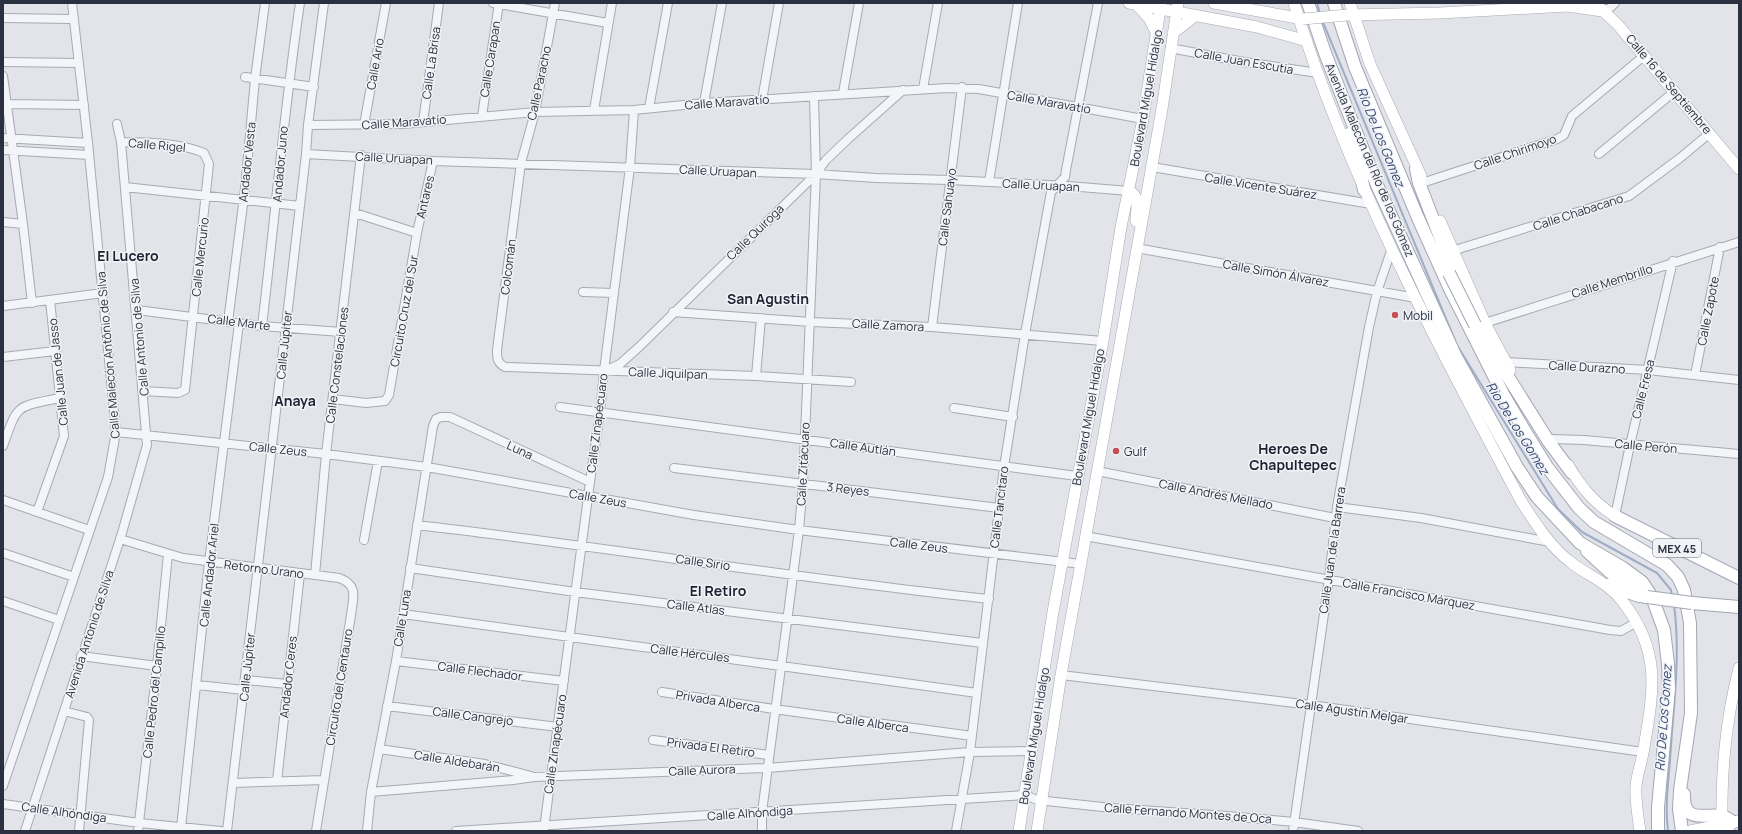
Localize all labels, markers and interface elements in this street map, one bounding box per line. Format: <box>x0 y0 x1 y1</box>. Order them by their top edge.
street label: Calle Carapan <box>476 20 504 98</box>
street label: Calle La Brisa <box>418 26 444 100</box>
street label: Boulevard Miguel Hidalgo <box>1126 28 1166 168</box>
street label: Calle 16 de Septiembre <box>1622 30 1716 138</box>
street label: Calle Ario <box>362 37 388 91</box>
street label: Calle Paracho <box>523 44 555 122</box>
street label: Calle Juan Escutia <box>1193 44 1295 78</box>
street label: Avenida Malecón del Río de los Gómez <box>1321 61 1419 259</box>
water label: Rio De Los Gomez <box>1353 84 1410 192</box>
street label: Calle Maravatío <box>1006 86 1092 118</box>
street label: Calle Maravatío <box>684 91 770 113</box>
street label: Calle Maravatío <box>361 111 447 133</box>
street label: Andador Vesta <box>234 121 260 203</box>
street label: Andador Juno <box>268 125 292 203</box>
street label: Calle Chirimoyo <box>1472 130 1558 174</box>
street label: Calle Rigel <box>128 134 186 156</box>
street label: Calle Uruapan <box>355 147 433 169</box>
street label: Calle Uruapan <box>679 160 757 182</box>
street label: Calle Sahuayo <box>934 167 960 247</box>
street label: Calle Vicente Suárez <box>1204 169 1318 203</box>
street label: Antares <box>412 174 438 220</box>
street label: Calle Uruapan <box>1002 174 1080 196</box>
street label: Calle Chabacano <box>1531 189 1625 235</box>
street label: Calle Quiroga <box>722 200 788 264</box>
street label: Calle Mercurio <box>187 217 213 297</box>
street label: Colcomán <box>496 238 520 296</box>
district label: El Lucero <box>97 246 159 265</box>
street label: Circuito Cruz del Sur <box>386 253 422 368</box>
street label: Calle Simón Álvarez <box>1222 255 1330 291</box>
street label: Calle Membrillo <box>1569 260 1655 302</box>
street label: Calle Malecón Antônio de Silva <box>92 271 124 439</box>
street label: Calle Zapote <box>1693 275 1723 347</box>
street label: Calle Antonio de Silva <box>125 277 153 397</box>
district label: San Agustin <box>727 289 809 308</box>
street label: Calle Constelaciones <box>321 306 353 424</box>
place label: Mobil <box>1403 307 1433 324</box>
street label: Calle Júpiter <box>272 309 296 380</box>
street label: Calle Marte <box>207 310 271 334</box>
marker: Mobil <box>1390 310 1400 320</box>
street label: Calle Zamora <box>851 315 925 335</box>
street label: Calle Juan de Jasso <box>44 318 72 426</box>
street label: Boulevard Miguel Hidalgo <box>1068 347 1108 487</box>
street label: Calle Durazno <box>1548 357 1626 377</box>
street label: Calle Fresa <box>1627 358 1659 420</box>
street label: Calle Jiquilpan <box>628 363 708 383</box>
street label: Calle Zinapécuaro <box>582 372 612 474</box>
water label: Rio De Los Gomez <box>1482 378 1555 480</box>
district label: Anaya <box>274 391 316 410</box>
street label: Calle Zitácuaro <box>792 422 814 506</box>
street label: Calle Autlán <box>829 434 897 460</box>
street label: Calle Perón <box>1614 435 1678 457</box>
street label: Luna <box>504 437 536 463</box>
street label: Calle Zeus <box>248 438 308 460</box>
district label: Heroes De Chapultepec <box>1249 439 1337 474</box>
place label: Gulf <box>1124 443 1147 460</box>
marker: Gulf <box>1111 446 1121 456</box>
street label: Calle Tancítaro <box>986 465 1012 549</box>
street label: Calle Andrés Mellado <box>1158 475 1274 513</box>
street label: 3 Reyes <box>826 478 870 500</box>
street label: Calle Zeus <box>568 485 628 511</box>
street label: Calle Juan de la Barrera <box>1315 486 1349 614</box>
street label: Calle Andador Ariel <box>195 522 223 628</box>
street label: Calle Zeus <box>889 533 949 557</box>
road number: MEX 45 <box>1653 539 1701 557</box>
street label: Calle Sirio <box>675 550 731 574</box>
street label: Retorno Urano <box>223 556 305 582</box>
street label: Avenida Antonio de Silva <box>60 568 118 700</box>
street label: Calle Francisco Márquez <box>1341 574 1477 614</box>
district label: El Retiro <box>690 581 747 600</box>
street label: Calle Luna <box>389 588 415 648</box>
street label: Calle Atlas <box>666 595 726 619</box>
street label: Calle Pedro del Campillo <box>139 625 169 759</box>
street label: Circuito del Centauro <box>321 627 357 747</box>
street label: Calle Júpiter <box>235 631 259 702</box>
street label: Andador Ceres <box>275 635 301 719</box>
street label: Calle Hércules <box>649 640 731 666</box>
street label: Calle Flechador <box>437 657 524 685</box>
water label: Rio De Los Gomez <box>1650 662 1676 772</box>
street label: Boulevard Miguel Hidalgo <box>1015 666 1053 806</box>
street label: Privada Alberca <box>675 686 761 716</box>
street label: Calle Zinapécuaro <box>540 693 570 795</box>
street label: Calle Agustín Melgar <box>1295 695 1410 727</box>
street label: Calle Cangrejo <box>432 703 514 729</box>
street label: Calle Alberca <box>836 710 910 736</box>
street label: Privada El Retiro <box>666 733 756 761</box>
street label: Calle Aldebarán <box>413 746 501 776</box>
street label: Calle Aurora <box>668 760 736 780</box>
street label: Calle Alhóndiga <box>20 798 108 826</box>
street label: Calle Fernando Montes de Oca <box>1104 799 1272 827</box>
street label: Calle Alhóndiga <box>707 802 793 824</box>

